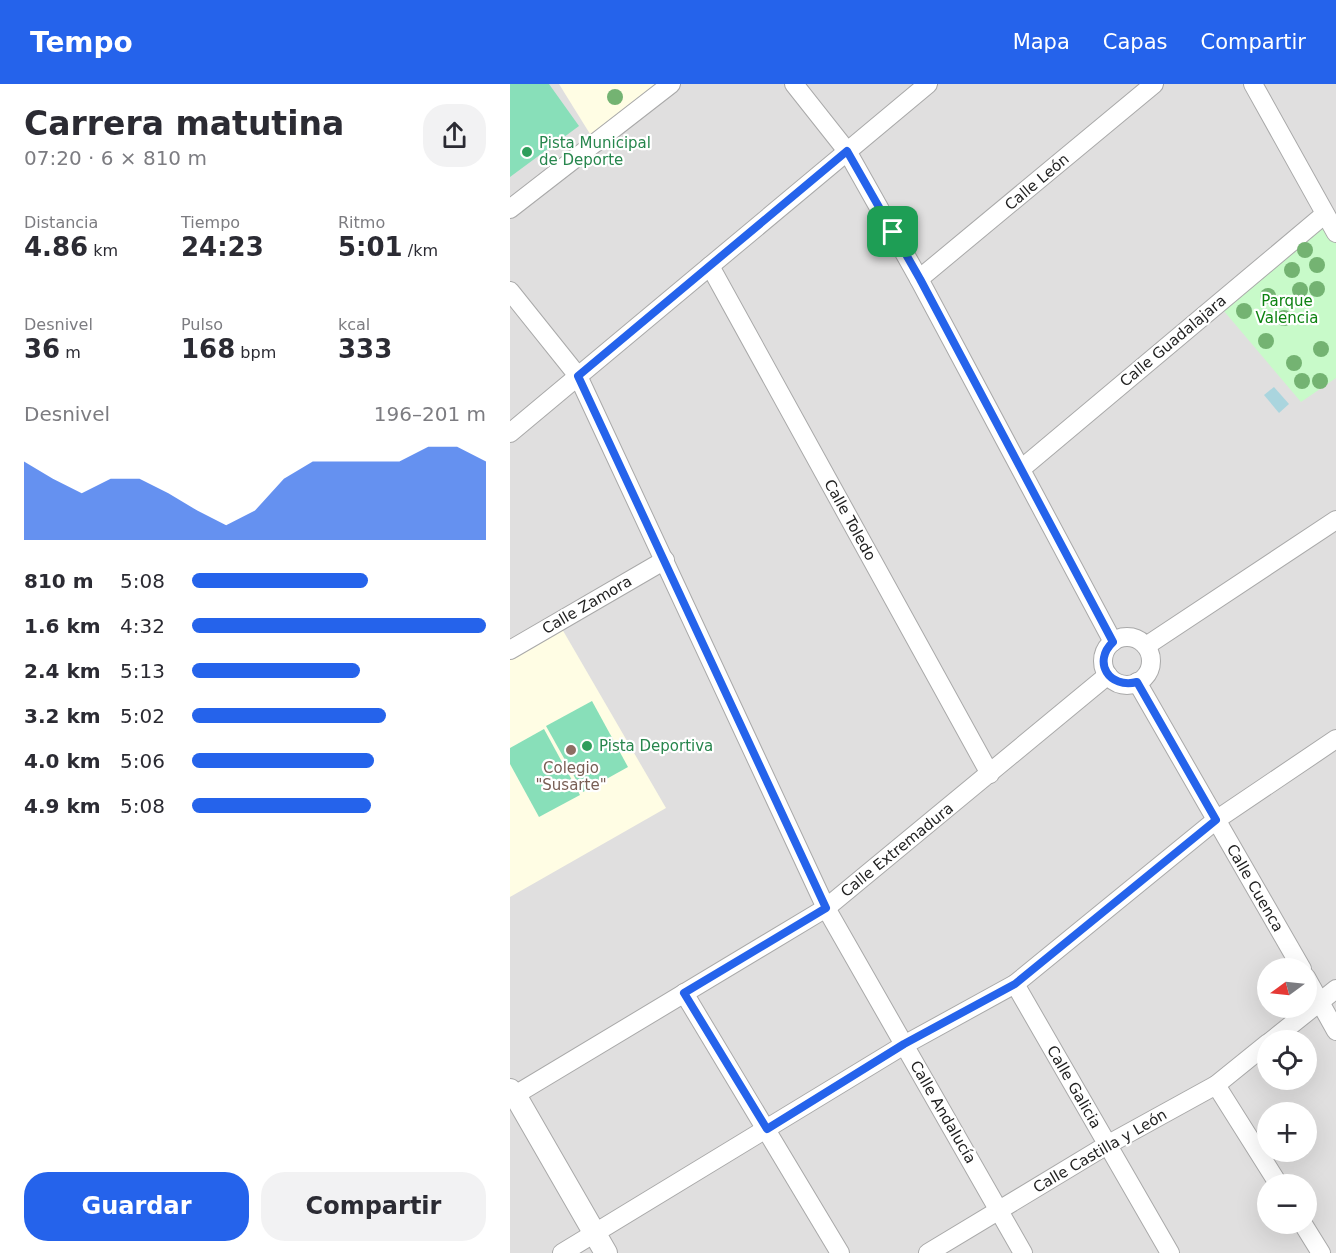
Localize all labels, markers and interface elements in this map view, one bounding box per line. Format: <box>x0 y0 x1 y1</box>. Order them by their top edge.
text: Tempo <box>30 26 133 59</box>
text: Mapa <box>1013 30 1070 54</box>
text: Capas <box>1103 30 1167 54</box>
text: Compartir <box>1200 30 1306 54</box>
text: Carrera matutina <box>24 104 344 143</box>
button: share <box>423 104 486 167</box>
place label: Pista Municipal de Deporte <box>539 134 651 169</box>
marker: Pista Municipal de Deporte <box>520 145 534 159</box>
text: 07:20 · 6 × 810 m <box>24 146 207 170</box>
street label: Calle León <box>1001 150 1073 214</box>
pin <box>867 206 918 257</box>
text: Distancia <box>24 213 98 232</box>
text: Tiempo <box>181 213 240 232</box>
text: Ritmo <box>338 213 385 232</box>
icon: arrive <box>876 215 909 248</box>
text: 4.86 <box>24 232 88 262</box>
text: 24:23 <box>181 232 264 262</box>
text: 5:01 <box>338 232 403 262</box>
text: km <box>88 241 118 260</box>
text: /km <box>403 241 438 260</box>
street label: Calle Guadalajara <box>1116 291 1230 391</box>
park label: Parque Valencia <box>1256 292 1318 327</box>
text: Desnivel <box>24 315 93 334</box>
text: Pulso <box>181 315 223 334</box>
text: kcal <box>338 315 370 334</box>
text: 36 <box>24 334 60 364</box>
text: 168 <box>181 334 235 364</box>
text: 333 <box>338 334 392 364</box>
text: m <box>60 343 81 362</box>
text: bpm <box>235 343 276 362</box>
text: Desnivel <box>24 402 110 426</box>
text: 196–201 m <box>374 402 486 426</box>
street label: Calle Toledo <box>820 476 880 564</box>
text: 810 m <box>24 569 94 593</box>
text: 5:08 <box>120 569 165 593</box>
street label: Calle Zamora <box>539 572 635 638</box>
text: 1.6 km <box>24 614 101 638</box>
text: 4:32 <box>120 614 165 638</box>
text: 2.4 km <box>24 659 101 683</box>
text: 5:13 <box>120 659 165 683</box>
text: 3.2 km <box>24 704 101 728</box>
text: 5:02 <box>120 704 165 728</box>
place label: Pista Deportiva <box>599 737 713 755</box>
marker: Pista Deportiva <box>580 739 594 753</box>
marker: Colegio "Susarte" <box>564 743 578 757</box>
text: 4.0 km <box>24 749 101 773</box>
text: 5:06 <box>120 749 165 773</box>
place label: Colegio "Susarte" <box>535 759 607 794</box>
text: 4.9 km <box>24 794 101 818</box>
text: 5:08 <box>120 794 165 818</box>
street label: Calle Extremadura <box>837 799 957 901</box>
street label: Calle Cuenca <box>1223 841 1287 935</box>
north arrow <box>1257 958 1317 1018</box>
map controls <box>1257 958 1317 1234</box>
button: locate <box>1257 1030 1317 1090</box>
street label: Calle Galicia <box>1043 1042 1105 1132</box>
street label: Calle Andalucía <box>906 1057 980 1167</box>
button: + <box>1257 1102 1317 1162</box>
street label: Calle Castilla y León <box>1030 1105 1170 1197</box>
button: Guardar <box>24 1172 249 1241</box>
button: Compartir <box>261 1172 486 1241</box>
button: − <box>1257 1174 1317 1234</box>

